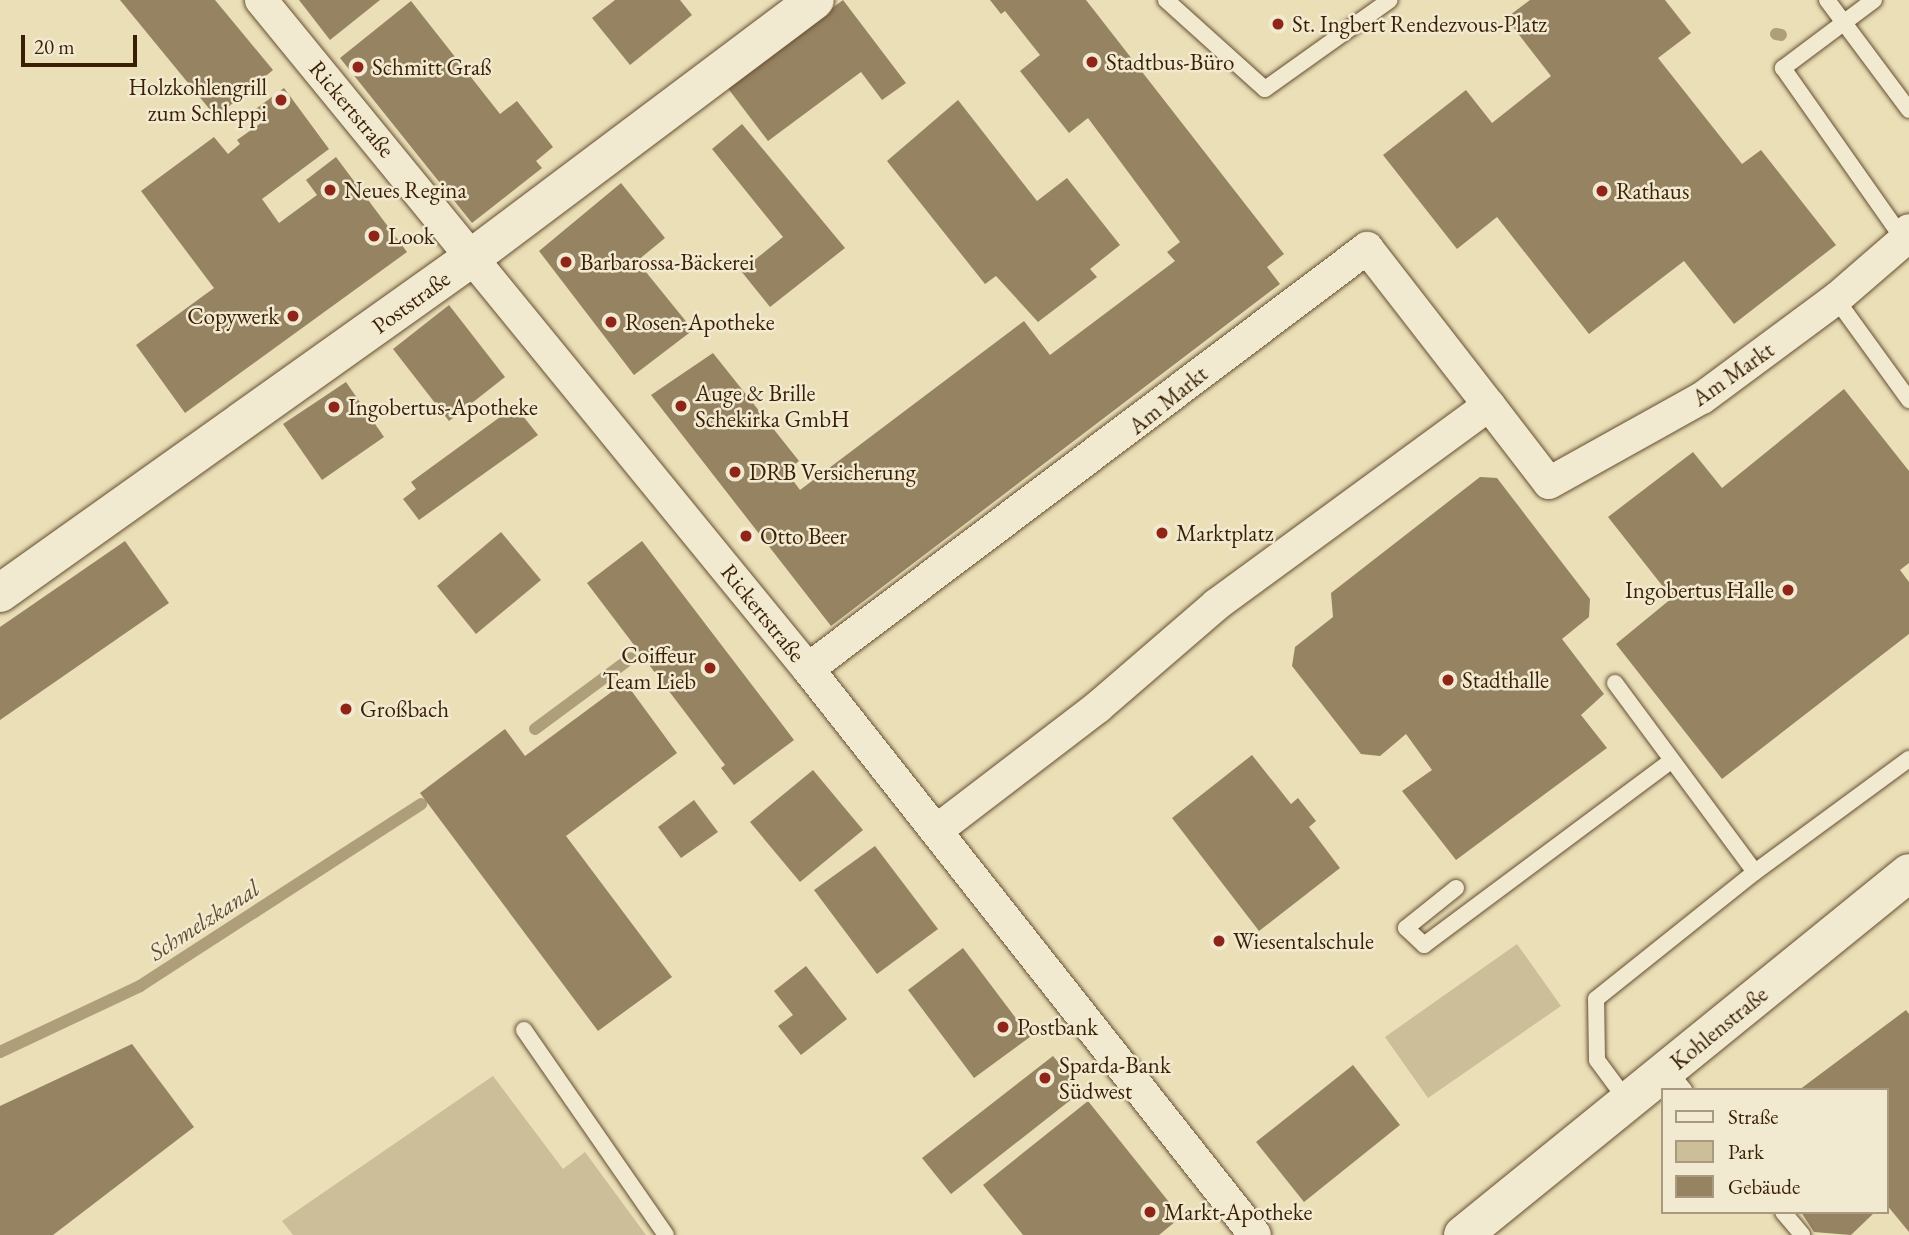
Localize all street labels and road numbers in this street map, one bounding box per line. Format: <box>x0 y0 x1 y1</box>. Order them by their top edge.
street label: Rickertstraße <box>303 55 401 163</box>
street label: Poststraße <box>367 264 455 340</box>
street label: Am Markt <box>1687 336 1779 412</box>
street label: Am Markt <box>1123 360 1213 440</box>
street label: Rickertstraße <box>715 558 811 668</box>
street label: Kohlenstraße <box>1665 980 1773 1076</box>

